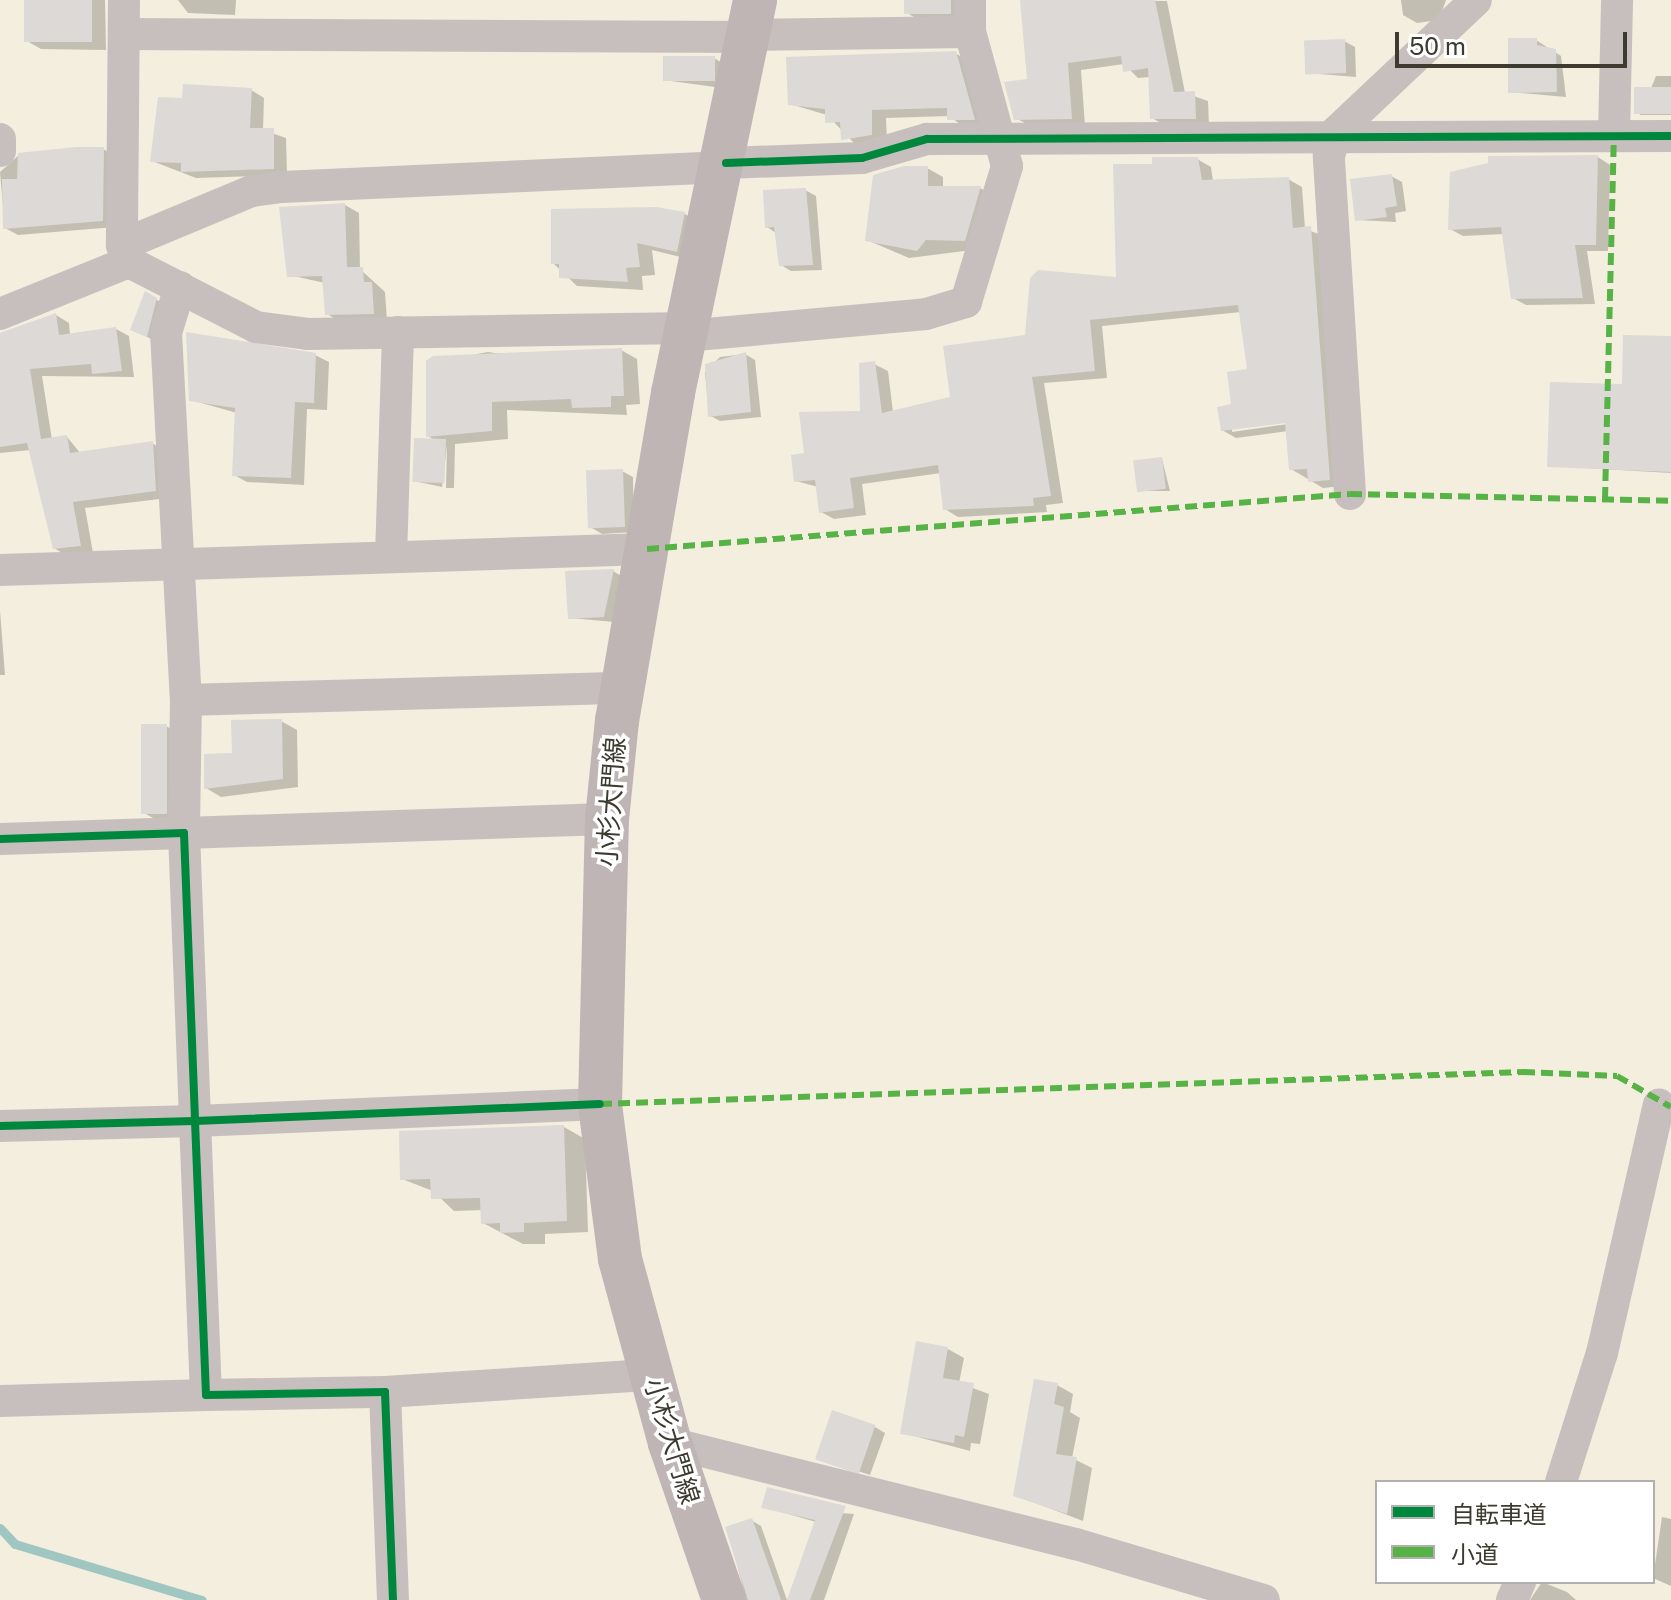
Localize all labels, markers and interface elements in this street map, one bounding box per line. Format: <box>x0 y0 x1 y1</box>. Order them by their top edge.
scale bar <box>1399 16 1631 66</box>
text: 50 m <box>1409 32 1466 60</box>
street label: 小杉大門線 <box>591 736 631 868</box>
street label: 小杉大門線 <box>638 1374 706 1508</box>
legend <box>1375 1480 1655 1584</box>
text: 自転車道 <box>1451 1500 1547 1528</box>
text: 小道 <box>1451 1540 1499 1568</box>

